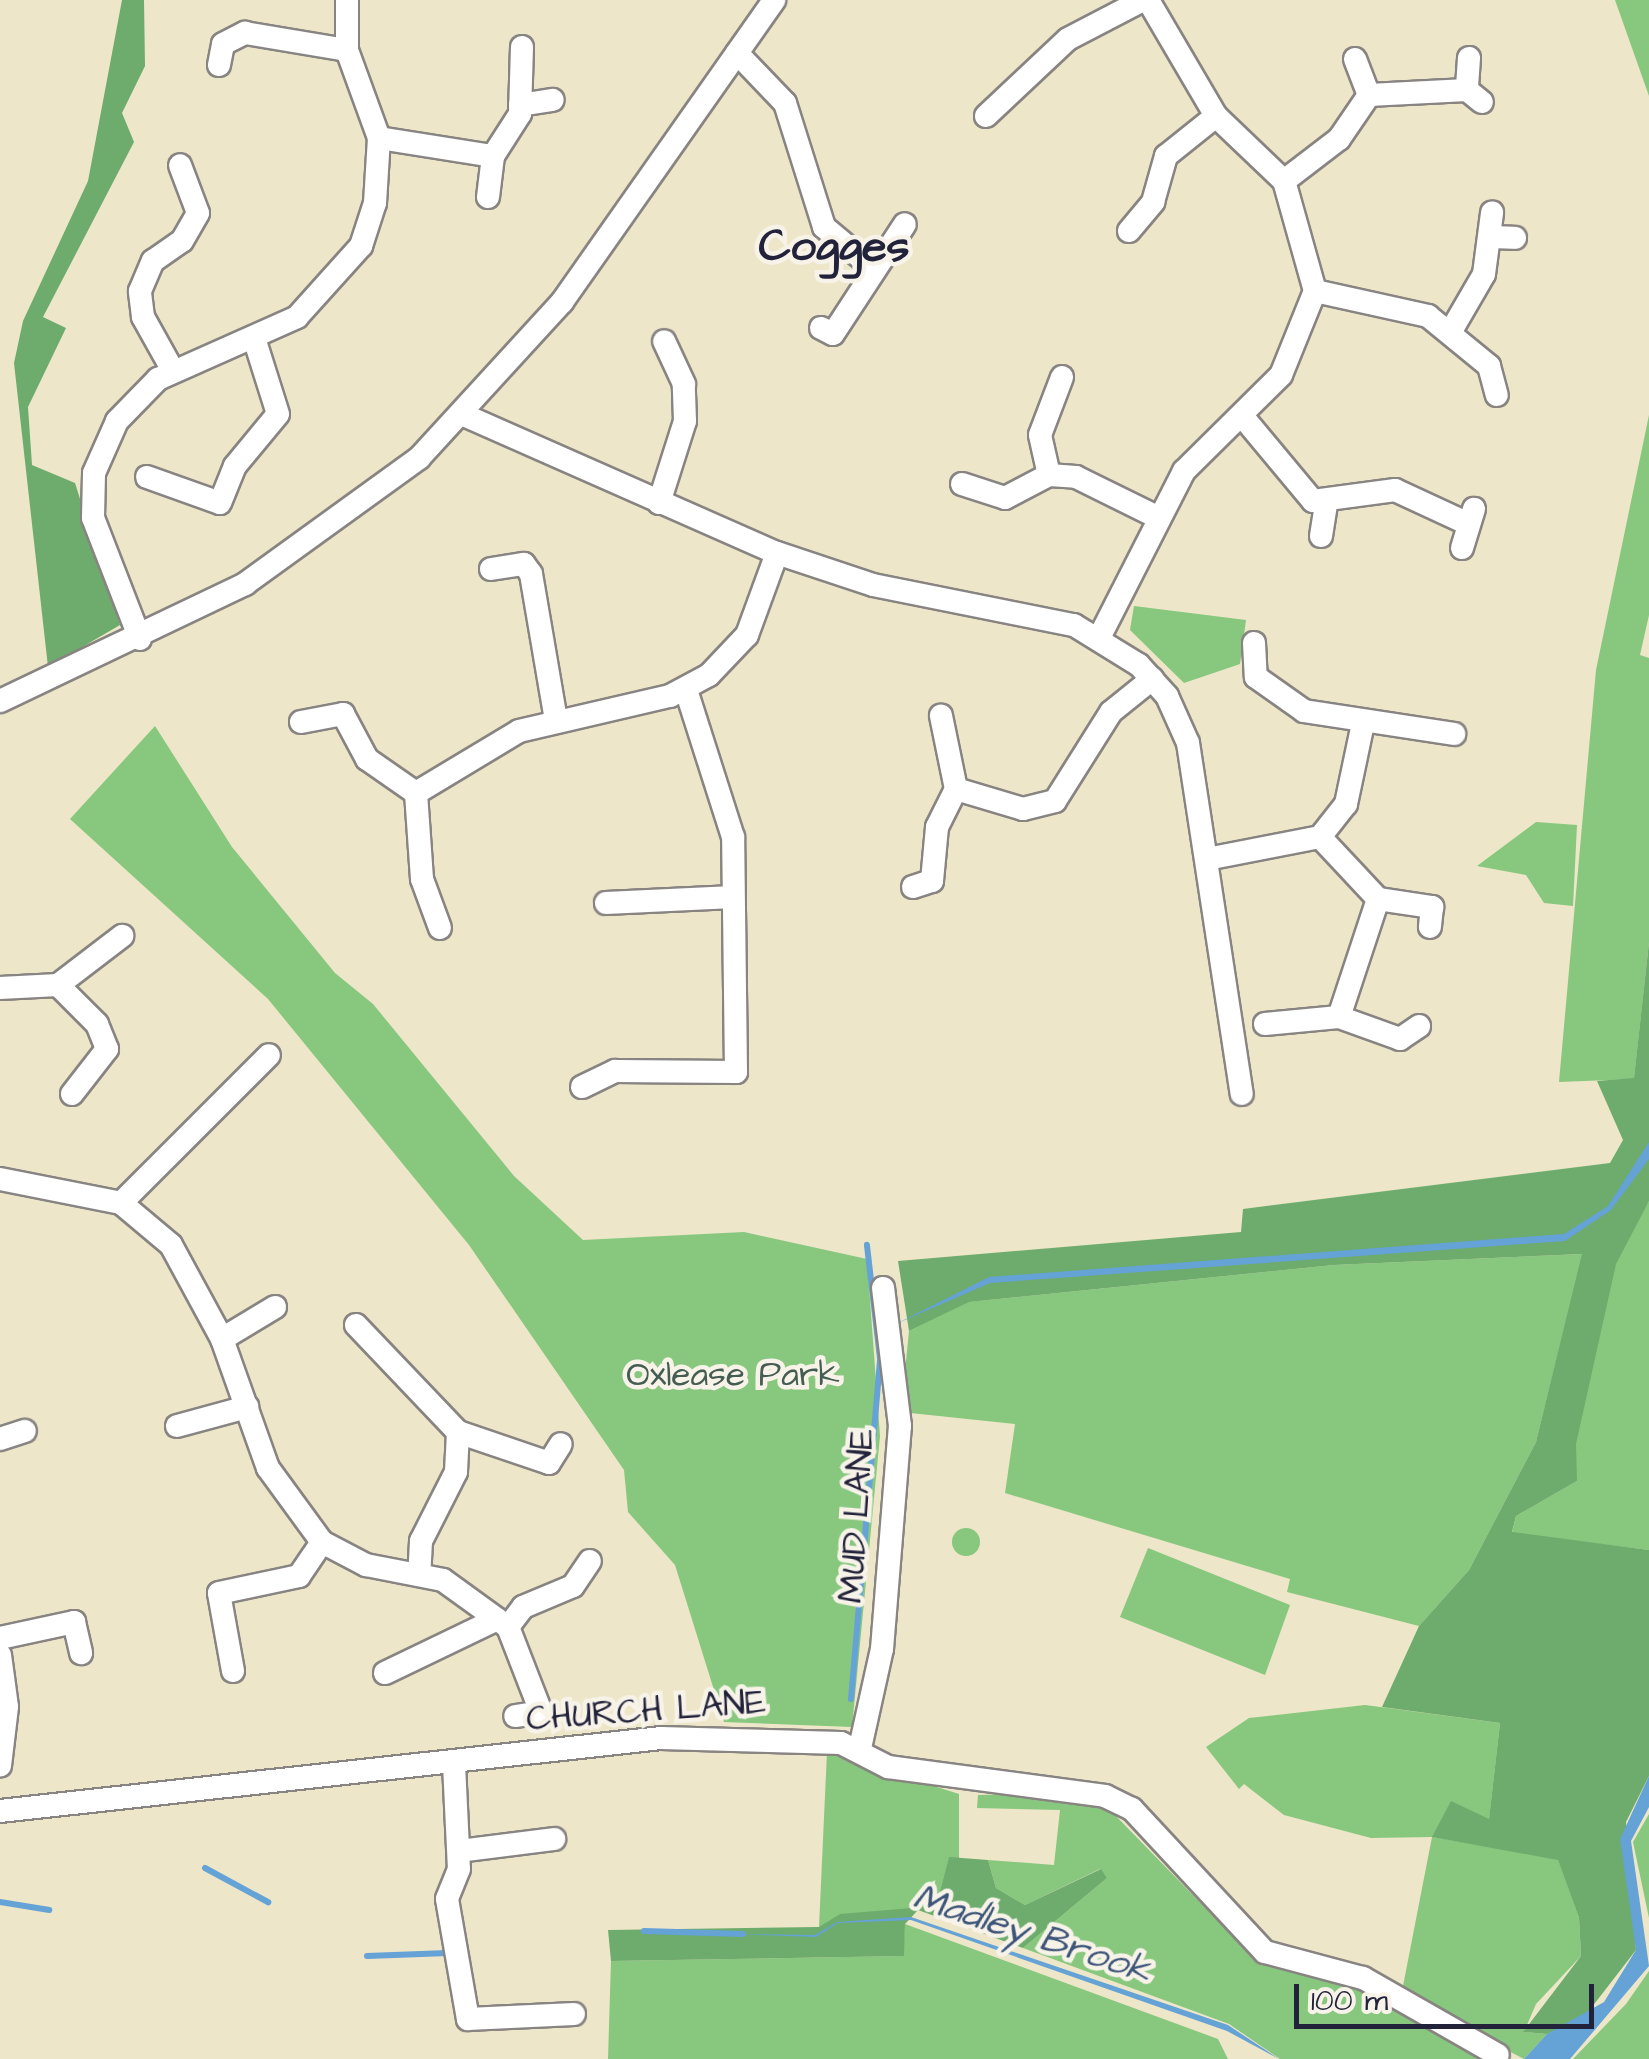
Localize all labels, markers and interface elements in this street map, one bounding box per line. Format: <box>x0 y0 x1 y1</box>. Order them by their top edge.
district label: Cogges <box>759 221 909 275</box>
park label: Oxlease Park <box>626 1354 840 1396</box>
street label: MUD LANE <box>830 1427 884 1605</box>
street label: CHURCH LANE <box>525 1682 767 1740</box>
water label: Madley Brook <box>908 1875 1156 1995</box>
scale bar <box>1299 1964 1599 2026</box>
text: 100 m <box>1311 1980 1388 2022</box>

